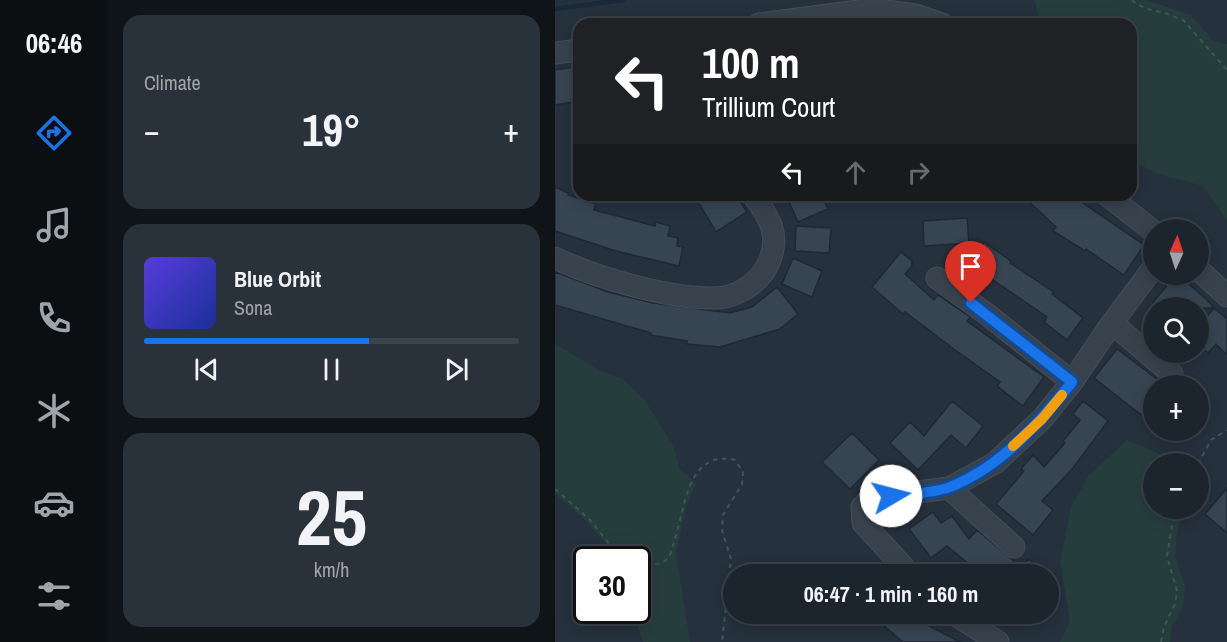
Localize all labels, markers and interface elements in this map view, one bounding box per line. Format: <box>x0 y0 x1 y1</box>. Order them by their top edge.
text: 06:46 <box>26 25 82 61</box>
text: 100 m <box>702 35 800 91</box>
icon: left <box>603 42 681 120</box>
text: Climate <box>144 69 201 96</box>
text: Trillium Court <box>702 89 835 125</box>
text: 19° <box>302 99 361 160</box>
text: − <box>144 108 160 152</box>
text: + <box>503 108 519 152</box>
icon: directions <box>33 112 75 154</box>
icon: left <box>776 156 809 189</box>
icon: ahead <box>839 156 872 189</box>
icon: right <box>902 156 935 189</box>
icon: music <box>33 204 75 246</box>
north arrow <box>1143 219 1209 285</box>
map controls <box>1143 219 1209 519</box>
pin <box>945 241 996 303</box>
icon: arrive <box>954 250 987 283</box>
text: Blue Orbit <box>234 264 321 294</box>
text: Sona <box>234 294 272 321</box>
icon: phone <box>33 297 75 339</box>
button: search <box>1143 297 1209 363</box>
icon: previous <box>190 353 223 386</box>
icon: pause <box>315 353 348 386</box>
icon: next <box>440 353 473 386</box>
button: + <box>1143 375 1209 441</box>
icon: climate <box>33 390 75 432</box>
button: − <box>1143 453 1209 519</box>
text: 25 <box>296 464 367 569</box>
position arrow <box>859 464 923 528</box>
icon: car <box>33 482 75 524</box>
speed limit sign: 30 <box>573 546 651 624</box>
text: km/h <box>314 556 349 583</box>
icon: filters <box>33 575 75 617</box>
text: 06:47 · 1 min · 160 m <box>804 579 978 609</box>

